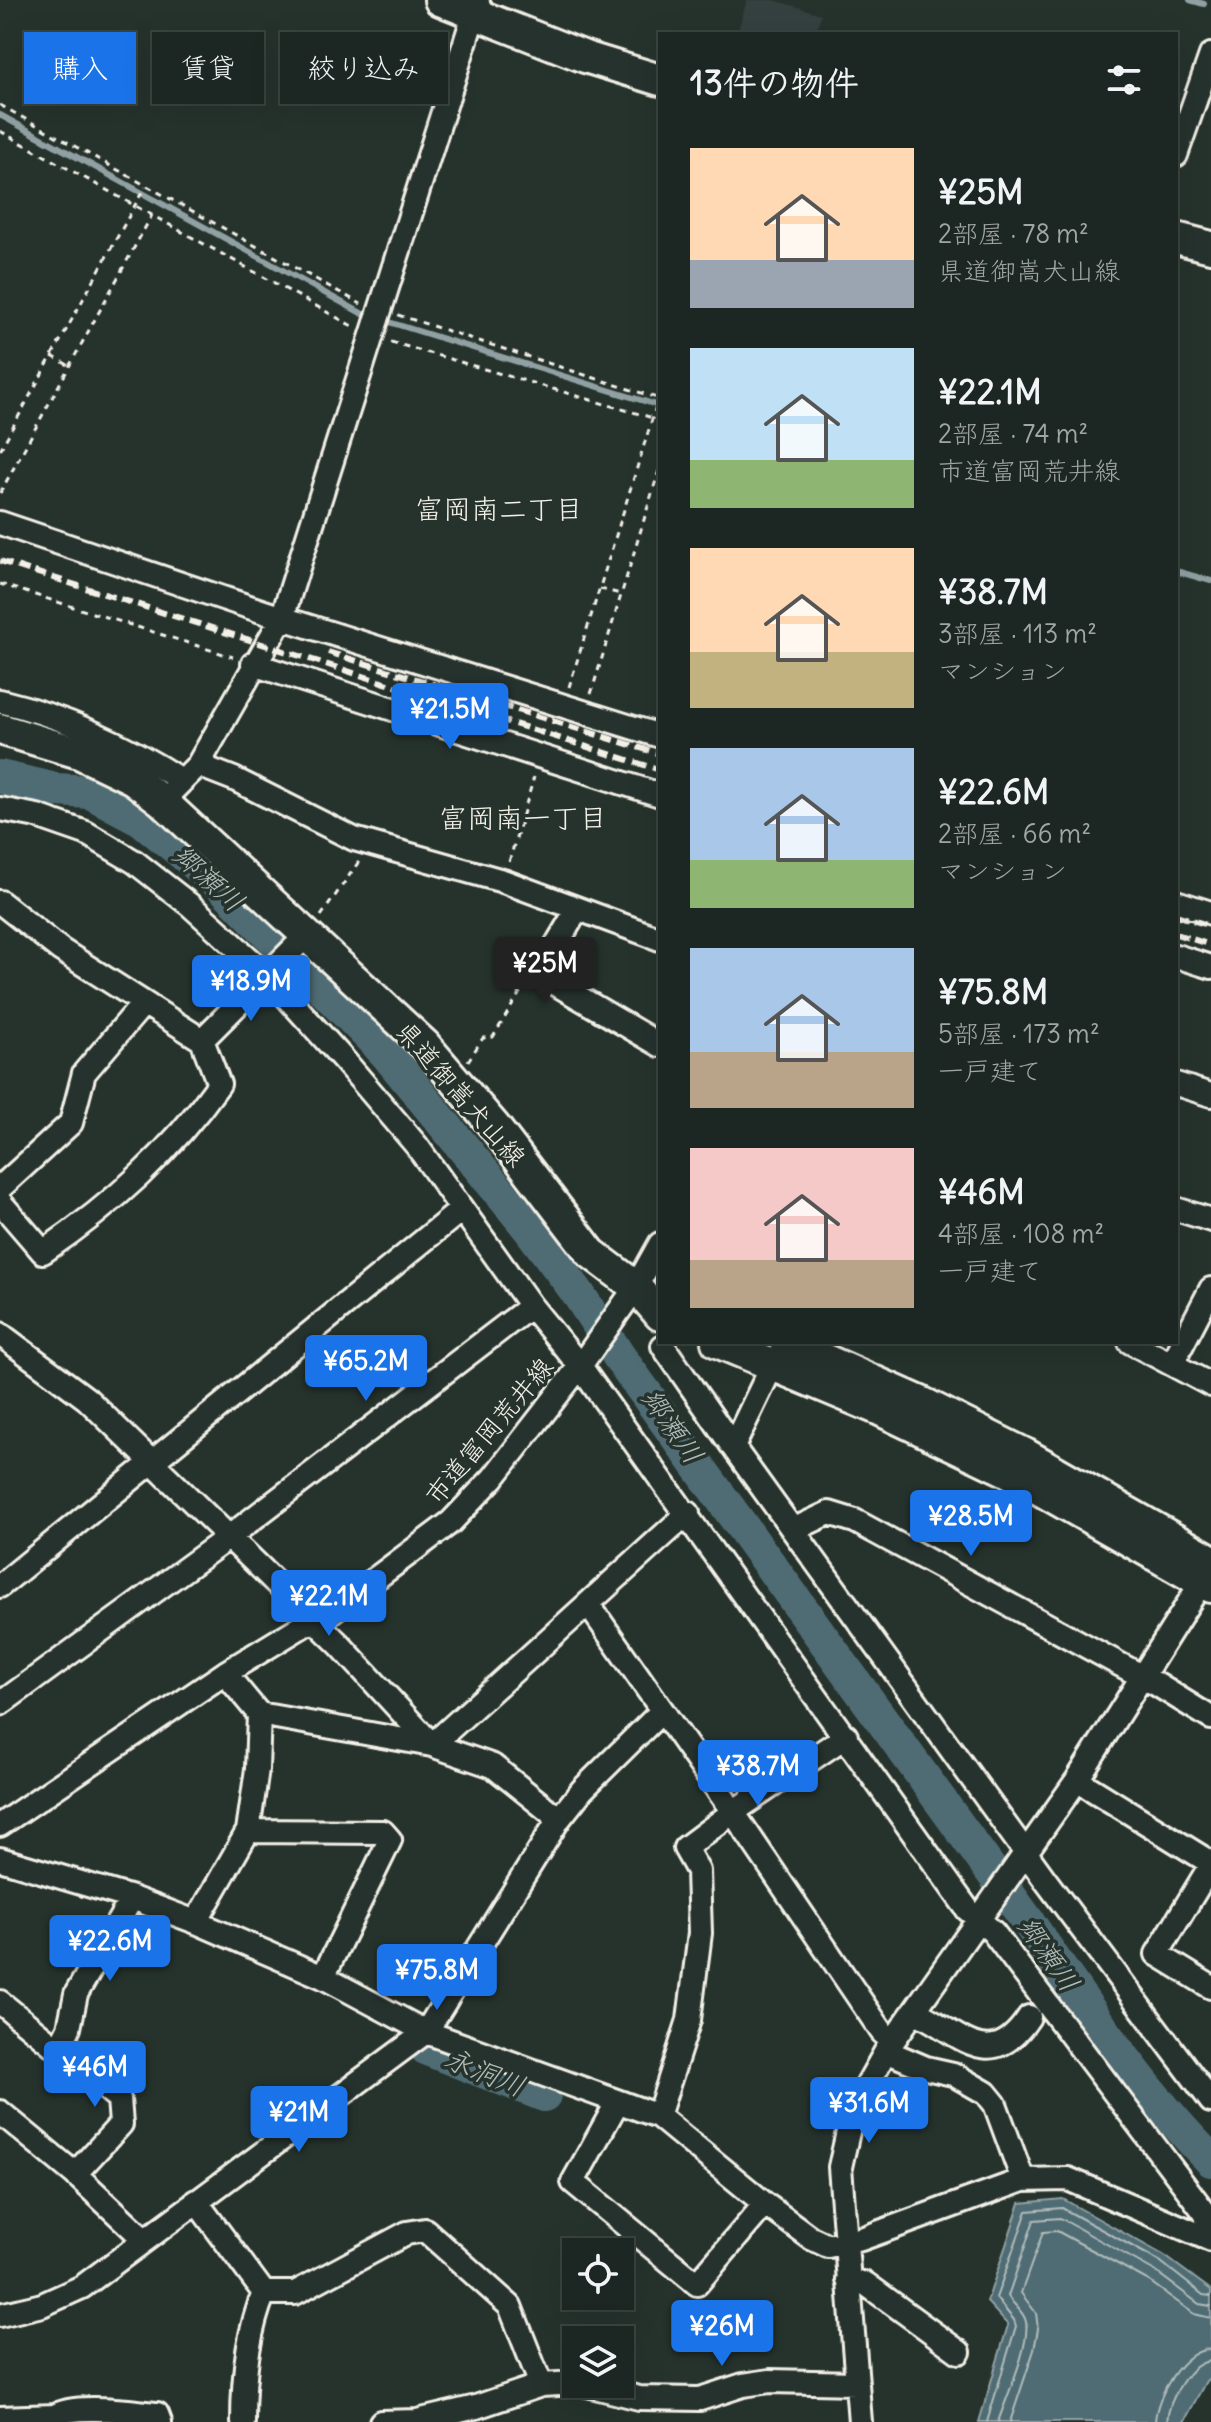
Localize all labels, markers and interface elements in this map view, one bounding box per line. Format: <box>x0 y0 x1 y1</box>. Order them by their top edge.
chip: 購入 <box>24 32 136 104</box>
chip: 賃貸 <box>152 32 264 104</box>
chip: 絞り込み <box>280 32 448 104</box>
icon: filters <box>1102 58 1146 102</box>
text: 13件の物件 <box>690 61 859 104</box>
text: ¥25M <box>938 170 1024 213</box>
icon: home <box>754 180 850 276</box>
text: 2部屋 · 78 m² <box>938 217 1089 250</box>
text: 県道御嵩犬山線 <box>938 254 1120 287</box>
text: ¥22.1M <box>938 370 1042 413</box>
icon: home <box>754 380 850 476</box>
text: 2部屋 · 74 m² <box>938 417 1088 450</box>
text: 市道富岡荒井線 <box>938 454 1120 487</box>
district label: 富岡南二丁目 <box>415 491 583 527</box>
text: ¥38.7M <box>938 570 1048 613</box>
icon: home <box>754 580 850 676</box>
text: 3部屋 · 113 m² <box>938 617 1097 650</box>
text: マンション <box>938 654 1067 687</box>
pin: ¥21.5M <box>385 683 515 751</box>
text: ¥21.5M <box>409 692 491 725</box>
text: ¥22.6M <box>938 770 1049 813</box>
icon: home <box>754 780 850 876</box>
district label: 富岡南一丁目 <box>439 800 607 836</box>
text: 2部屋 · 66 m² <box>938 817 1091 850</box>
water label: 郷瀬川 <box>166 837 252 919</box>
text: マンション <box>938 854 1067 887</box>
pin: ¥25M <box>498 937 592 1005</box>
text: ¥25M <box>512 946 578 979</box>
pin: ¥18.9M <box>186 955 316 1023</box>
text: ¥18.9M <box>210 964 292 997</box>
text: ¥75.8M <box>938 970 1048 1013</box>
icon: home <box>754 980 850 1076</box>
street label: 県道御嵩犬山線 <box>389 1014 534 1173</box>
text: 5部屋 · 173 m² <box>938 1017 1100 1050</box>
text: 一戸建て <box>938 1054 1042 1087</box>
text: ¥46M <box>938 1170 1025 1213</box>
icon: home <box>754 1180 850 1276</box>
text: 4部屋 · 108 m² <box>938 1217 1104 1250</box>
text: 一戸建て <box>938 1254 1042 1287</box>
pin: ¥65.2M <box>301 1335 431 1403</box>
text: ¥65.2M <box>323 1344 409 1377</box>
street label: 市道富岡荒井線 <box>417 1350 560 1511</box>
water label: 郷瀬川 <box>634 1381 712 1471</box>
pin: ¥28.5M <box>906 1490 1036 1558</box>
text: ¥28.5M <box>928 1499 1014 1532</box>
pin: ¥22.1M <box>264 1570 394 1638</box>
text: ¥22.1M <box>289 1579 369 1612</box>
pin: ¥38.7M <box>693 1740 823 1808</box>
text: ¥38.7M <box>716 1749 800 1782</box>
water label: 郷瀬川 <box>1010 1909 1088 1999</box>
pin: ¥22.6M <box>45 1915 175 1983</box>
text: ¥22.6M <box>67 1924 153 1957</box>
pin: ¥75.8M <box>372 1944 502 2012</box>
text: ¥75.8M <box>395 1953 479 1986</box>
water label: 永洞川 <box>439 2040 531 2104</box>
pin: ¥46M <box>48 2041 142 2109</box>
text: ¥46M <box>62 2050 128 2083</box>
pin: ¥31.6M <box>804 2077 934 2145</box>
pin: ¥21M <box>252 2086 346 2154</box>
text: ¥31.6M <box>828 2086 910 2119</box>
text: ¥21M <box>269 2095 329 2128</box>
map controls <box>562 2238 634 2398</box>
button: locate <box>562 2238 634 2310</box>
pin: ¥26M <box>675 2300 769 2368</box>
text: ¥26M <box>689 2309 755 2342</box>
button: layers <box>562 2326 634 2398</box>

